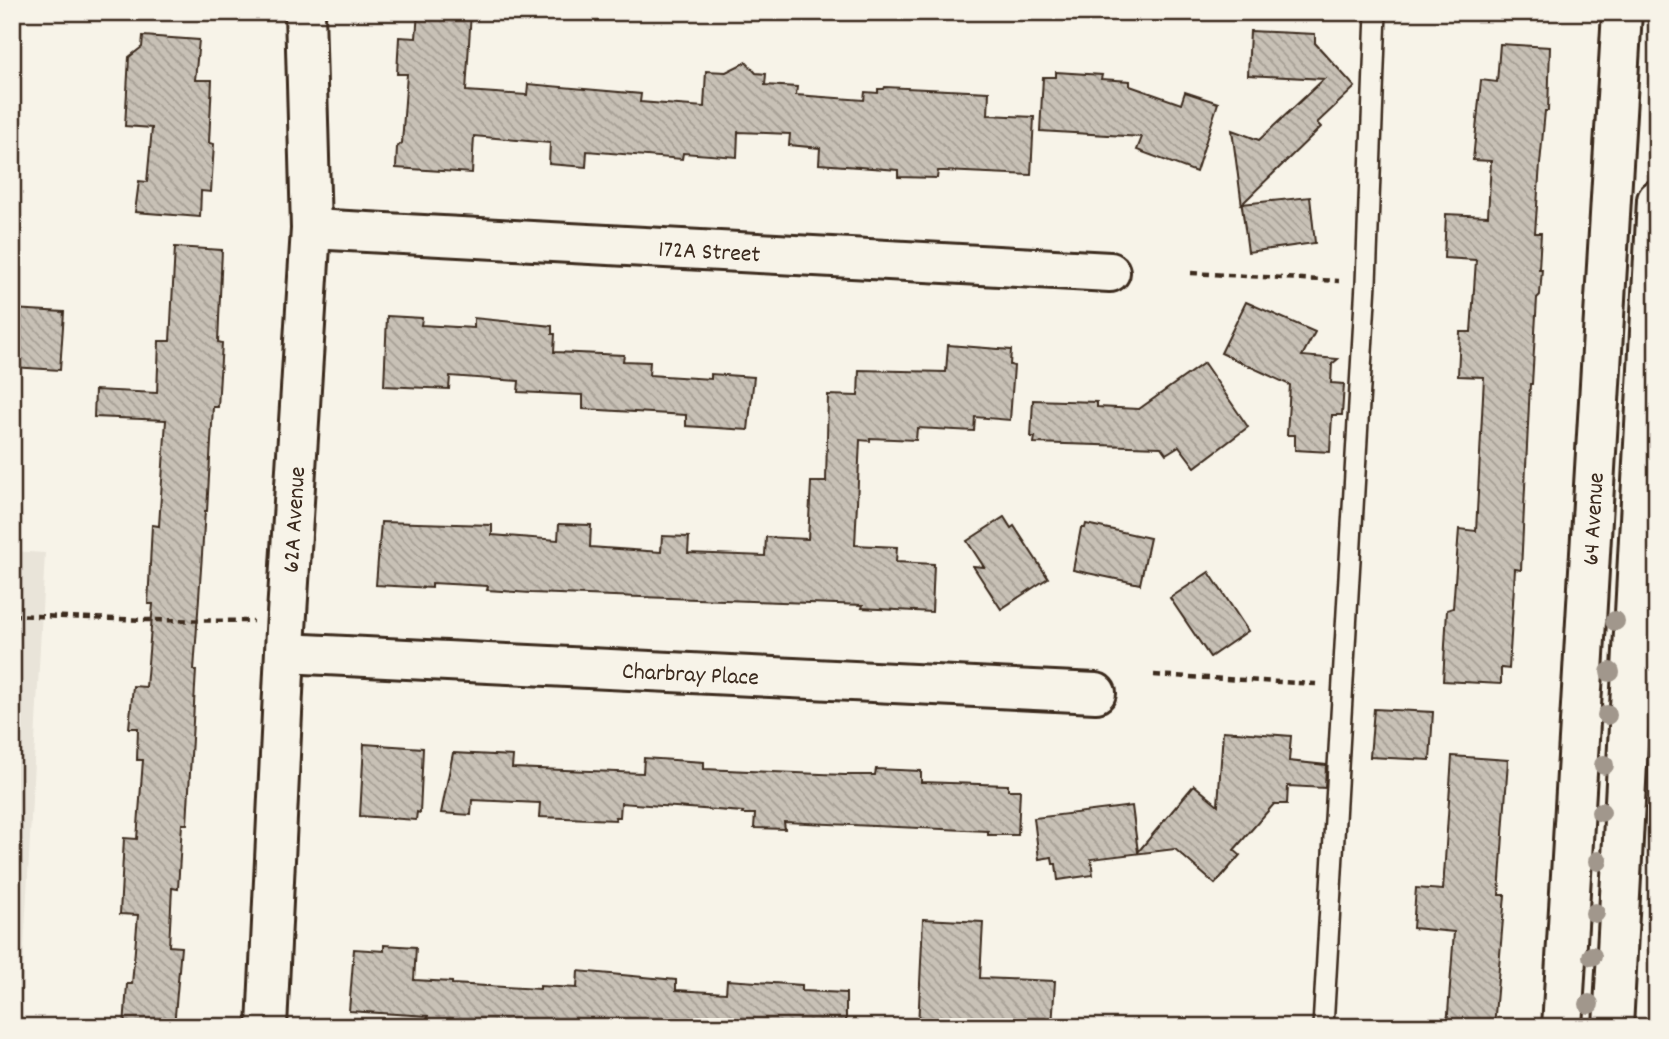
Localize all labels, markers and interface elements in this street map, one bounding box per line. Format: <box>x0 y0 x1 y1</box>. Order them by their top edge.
street label: 172A Street <box>657 234 761 273</box>
street label: 62A Avenue <box>276 466 316 574</box>
street label: 64 Avenue <box>1575 472 1615 566</box>
street label: Charbray Place <box>621 656 760 696</box>

